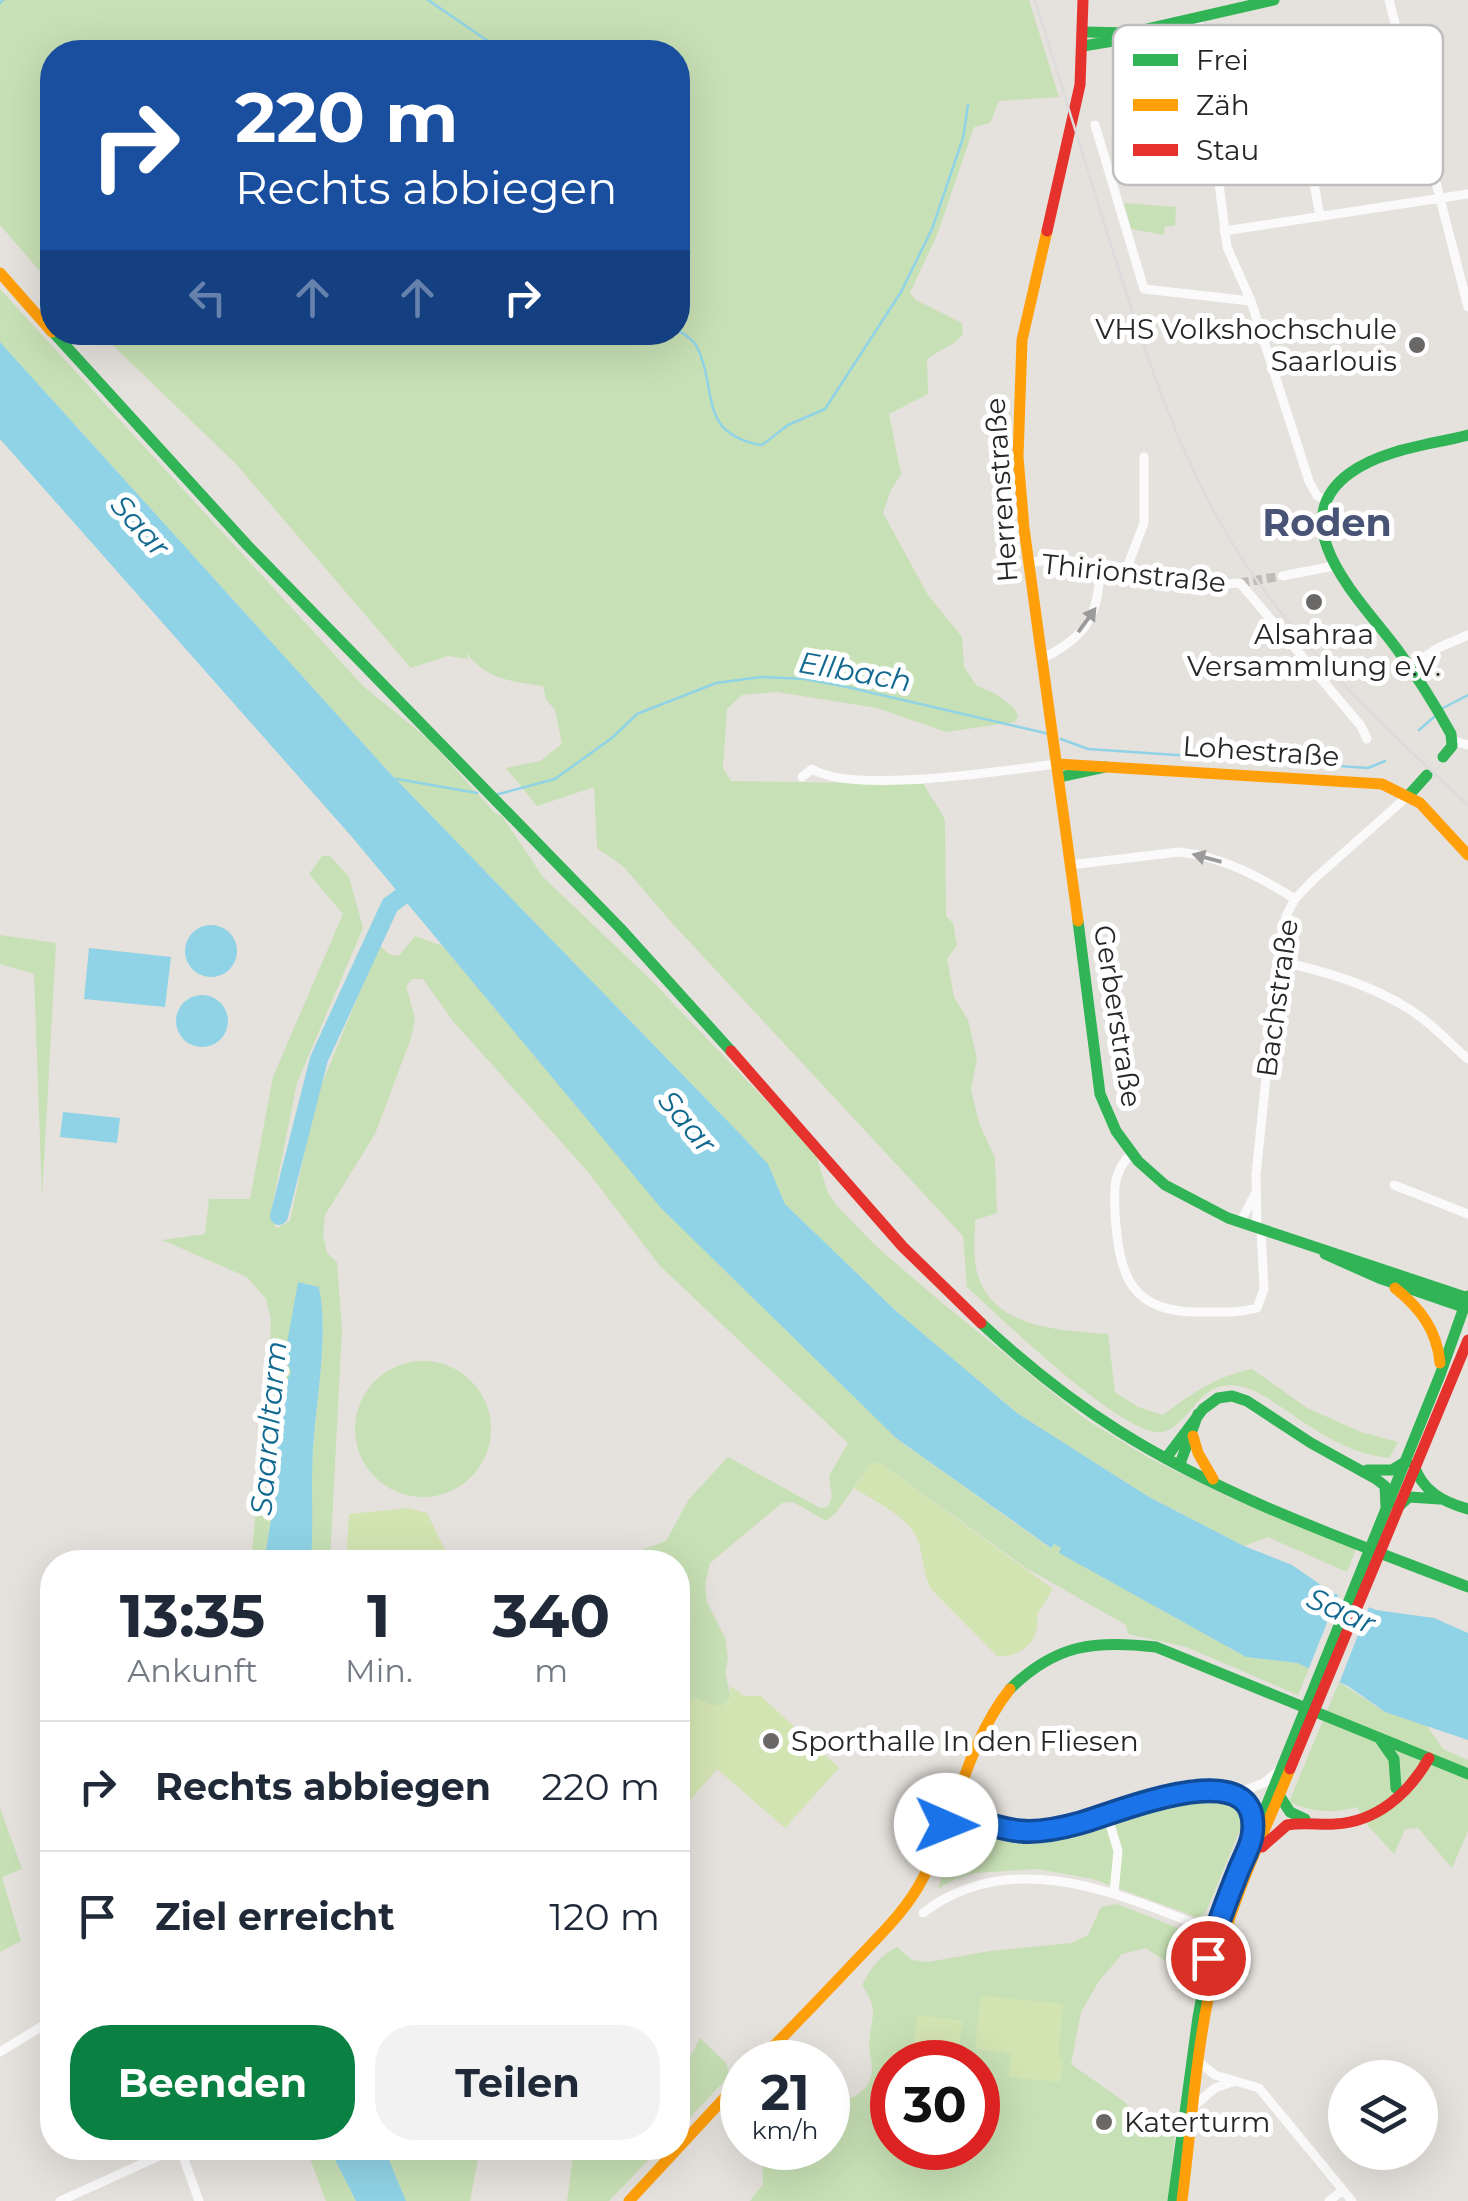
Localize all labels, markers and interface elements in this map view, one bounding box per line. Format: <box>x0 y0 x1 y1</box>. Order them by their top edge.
legend <box>1113 25 1443 185</box>
text: Frei <box>1196 43 1249 77</box>
text: 220 m <box>235 74 458 160</box>
icon: right <box>70 80 200 210</box>
text: Zäh <box>1196 88 1250 122</box>
text: Stau <box>1196 133 1259 167</box>
text: Rechts abbiegen <box>235 160 617 215</box>
icon: left <box>180 270 235 325</box>
icon: ahead <box>285 270 340 325</box>
icon: ahead <box>390 270 445 325</box>
icon: right <box>495 270 550 325</box>
place label: VHS Volkshochschule Saarlouis <box>1095 312 1397 378</box>
marker: VHS Volkshochschule Saarlouis <box>1406 334 1428 356</box>
street label: Herrenstraße <box>978 397 1024 583</box>
water label: Saar <box>103 487 179 565</box>
district label: Roden <box>1262 499 1392 546</box>
street label: Thirionstraße <box>1040 546 1228 600</box>
marker: Alsahraa Versammlung e.V. <box>1303 591 1325 613</box>
one-way arrow <box>1077 607 1096 633</box>
place label: Alsahraa Versammlung e.V. <box>1187 617 1441 683</box>
water label: Ellbach <box>796 643 914 700</box>
street label: Lohestraße <box>1182 729 1340 773</box>
one-way arrow <box>1191 850 1222 865</box>
street label: Bachstraße <box>1249 917 1305 1079</box>
street label: Gerberstraße <box>1087 923 1149 1109</box>
water label: Saar <box>650 1083 725 1162</box>
water label: Saaraltarm <box>242 1339 295 1517</box>
text: 13:35 <box>120 1579 265 1652</box>
text: 1 <box>367 1579 391 1652</box>
text: 340 <box>493 1579 610 1652</box>
water label: Saar <box>1301 1579 1382 1642</box>
text: Ankunft <box>127 1651 258 1690</box>
text: Min. <box>345 1651 413 1690</box>
text: m <box>534 1651 568 1690</box>
place label: Sporthalle In den Fliesen <box>791 1724 1139 1758</box>
marker: Sporthalle In den Fliesen <box>760 1730 782 1752</box>
icon: right <box>70 1759 125 1814</box>
text: Rechts abbiegen <box>155 1763 491 1810</box>
text: 220 m <box>541 1763 660 1810</box>
position arrow <box>894 1773 998 1877</box>
icon: arrive <box>70 1889 125 1944</box>
text: Ziel erreicht <box>155 1893 395 1940</box>
text: 120 m <box>549 1893 660 1940</box>
pin <box>1166 1916 1251 2001</box>
icon: arrive <box>1181 1931 1236 1986</box>
button: Beenden <box>70 2025 355 2140</box>
button: Teilen <box>375 2025 660 2140</box>
speed limit sign: 30 <box>870 2040 1000 2170</box>
map controls <box>1328 2060 1438 2170</box>
button: layers <box>1328 2060 1438 2170</box>
text: 21 <box>760 2062 810 2123</box>
place label: Katerturm <box>1124 2105 1270 2139</box>
marker: Katerturm <box>1093 2111 1115 2133</box>
text: km/h <box>752 2115 818 2145</box>

